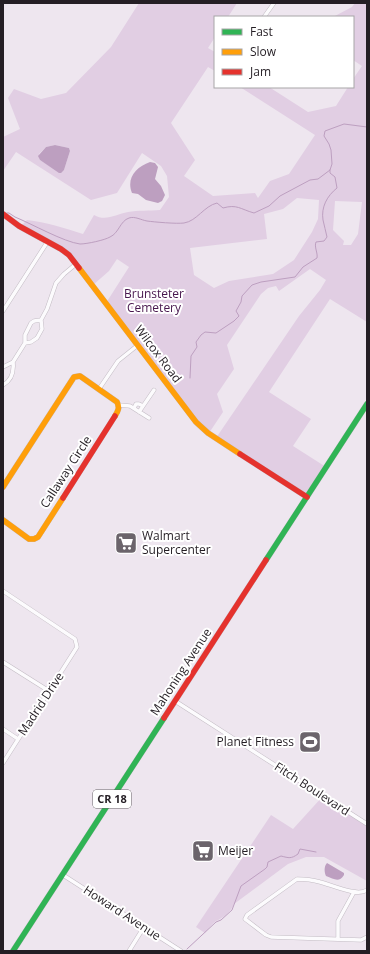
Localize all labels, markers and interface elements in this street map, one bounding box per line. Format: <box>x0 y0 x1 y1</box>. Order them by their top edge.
legend <box>214 16 354 88</box>
text: Fast <box>250 23 273 40</box>
text: Slow <box>250 43 277 60</box>
text: Jam <box>249 63 271 80</box>
park label: Brunsteter Cemetery <box>124 285 184 316</box>
street label: Wilcox Road <box>131 321 186 386</box>
street label: Callaway Circle <box>36 432 95 511</box>
place label: Walmart Supercenter <box>142 527 211 558</box>
supermarket icon: Walmart Supercenter <box>113 530 139 556</box>
street label: Mahoning Avenue <box>146 624 215 719</box>
street label: Madrid Drive <box>14 668 68 739</box>
sports icon: Planet Fitness <box>297 729 323 755</box>
place label: Planet Fitness <box>217 733 294 750</box>
street label: Fitch Boulevard <box>271 758 353 819</box>
road number: CR 18 <box>93 790 131 808</box>
supermarket icon: Meijer <box>190 838 216 864</box>
place label: Meijer <box>218 842 253 859</box>
street label: Howard Avenue <box>80 881 165 944</box>

